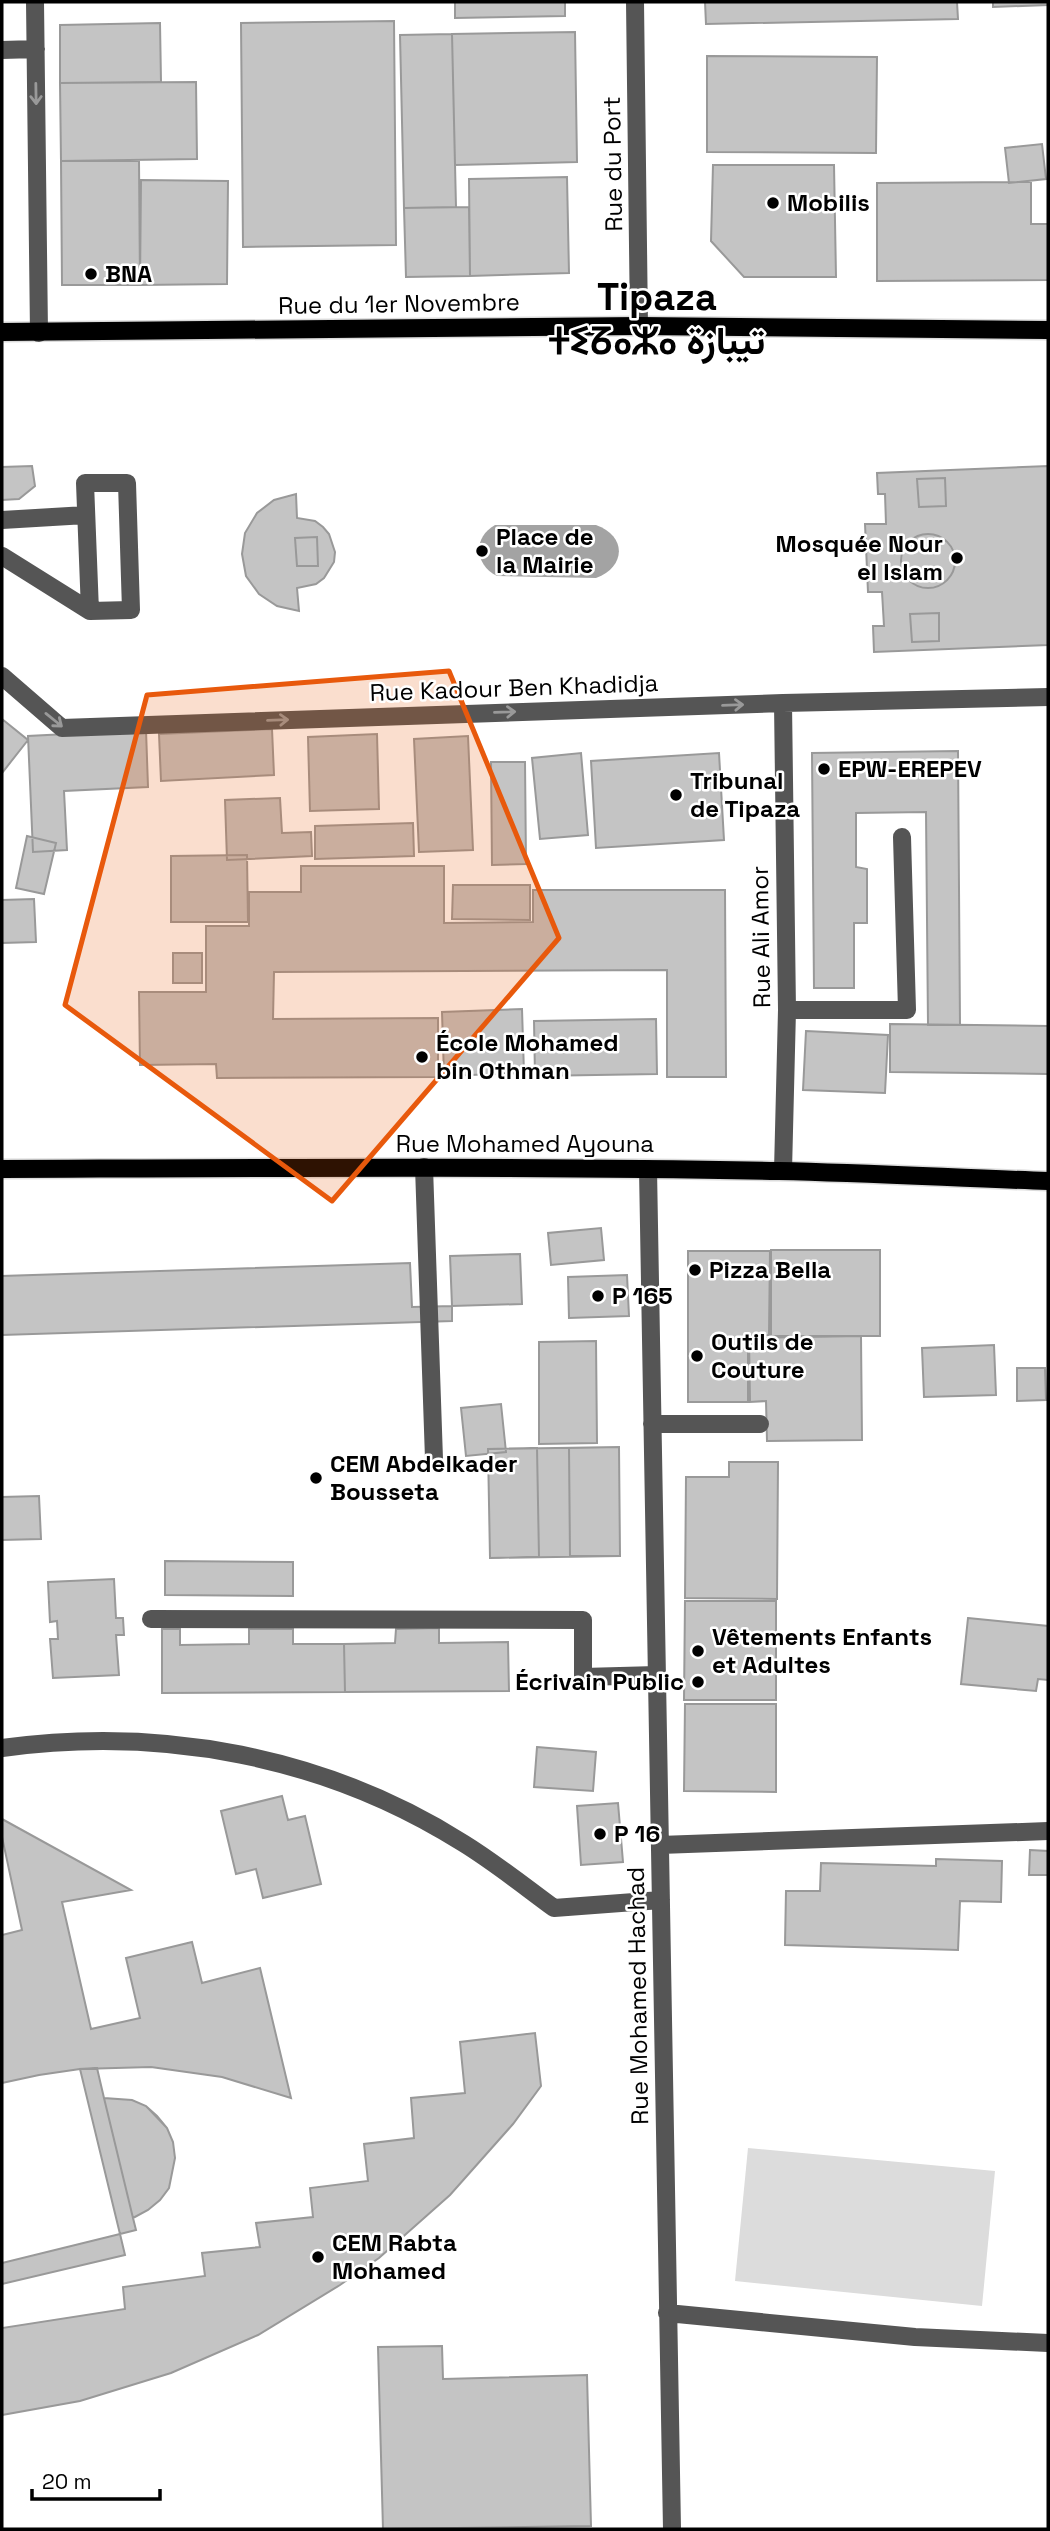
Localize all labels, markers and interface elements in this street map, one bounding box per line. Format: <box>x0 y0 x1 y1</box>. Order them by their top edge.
one-way arrow <box>30 83 43 106</box>
street label: Rue du Port <box>596 96 629 232</box>
place label: Mobilis <box>787 187 870 218</box>
marker: Mobilis <box>765 195 781 211</box>
place label: BNA <box>105 258 152 289</box>
marker: BNA <box>83 266 99 282</box>
district label: Tipaza ⵜⵉⵒⴰⵣⴰ تيبازة <box>549 273 765 365</box>
street label: Rue du 1er Novembre <box>278 286 520 321</box>
place label: Place de la Mairie <box>496 521 594 580</box>
place label: Mosquée Nour el Islam <box>776 528 943 587</box>
marker: Place de la Mairie <box>474 543 490 559</box>
marker: Mosquée Nour el Islam <box>949 550 965 566</box>
street label: Rue Kadour Ben Khadidja <box>369 667 659 708</box>
one-way arrow <box>721 698 744 711</box>
one-way arrow <box>494 706 517 719</box>
one-way arrow <box>44 712 62 728</box>
one-way arrow <box>266 714 289 727</box>
place label: EPW-EREPEV <box>838 753 982 784</box>
marker: EPW-EREPEV <box>816 761 832 777</box>
place label: Tribunal de Tipaza <box>690 765 800 824</box>
marker: Tribunal de Tipaza <box>668 787 684 803</box>
street label: Rue Ali Amor <box>744 866 777 1008</box>
place label: École Mohamed bin Othman <box>436 1027 619 1086</box>
marker: École Mohamed bin Othman <box>414 1049 430 1065</box>
street label: Rue Mohamed Ayouna <box>396 1128 654 1159</box>
place label: Pizza Bella <box>709 1254 831 1285</box>
marker: Pizza Bella <box>687 1262 703 1278</box>
place label: P 165 <box>612 1280 673 1311</box>
marker: P 165 <box>590 1288 606 1304</box>
place label: Outils de Couture <box>711 1326 814 1385</box>
marker: Outils de Couture <box>689 1348 705 1364</box>
place label: CEM Abdelkader Bousseta <box>330 1448 517 1507</box>
marker: CEM Abdelkader Bousseta <box>308 1470 324 1486</box>
place label: Vêtements Enfants et Adultes <box>712 1621 932 1680</box>
marker: Vêtements Enfants et Adultes <box>690 1643 706 1659</box>
place label: Écrivain Public <box>515 1666 684 1697</box>
marker: Écrivain Public <box>690 1674 706 1690</box>
place label: P 16 <box>614 1818 660 1849</box>
marker: P 16 <box>592 1826 608 1842</box>
street label: Rue Mohamed Hachad <box>620 1867 655 2125</box>
place label: CEM Rabta Mohamed <box>332 2227 457 2286</box>
marker: CEM Rabta Mohamed <box>310 2249 326 2265</box>
scale bar <box>32 2458 159 2502</box>
text: 20 m <box>42 2468 92 2495</box>

